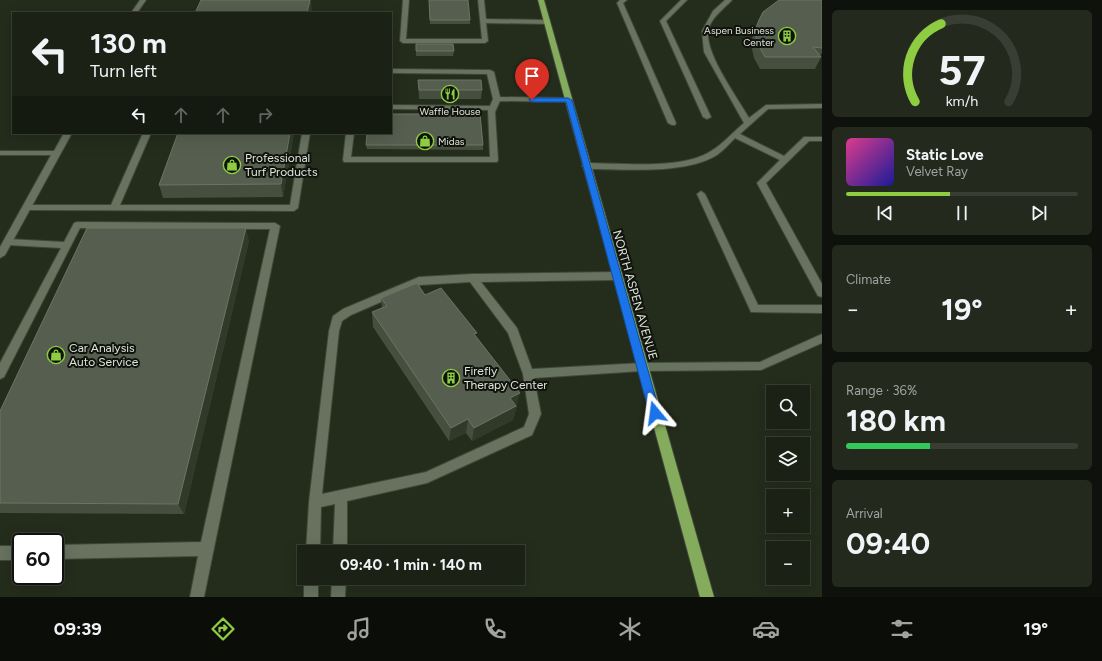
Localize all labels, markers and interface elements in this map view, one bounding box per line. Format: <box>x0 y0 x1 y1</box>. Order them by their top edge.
place label: Aspen Business Center <box>704 24 775 49</box>
text: 130 m <box>90 26 167 60</box>
building icon: Aspen Business Center <box>777 26 797 46</box>
icon: left <box>24 28 76 80</box>
text: 57 <box>938 45 986 95</box>
pin <box>515 59 549 100</box>
text: Turn left <box>90 60 157 82</box>
icon: arrive <box>521 65 543 87</box>
restaurant icon: Waffle House <box>440 84 460 104</box>
text: km/h <box>946 91 978 109</box>
icon: left <box>128 104 150 126</box>
icon: ahead <box>170 104 192 126</box>
icon: ahead <box>212 104 234 126</box>
icon: right <box>254 104 276 126</box>
place label: Waffle House <box>420 105 481 118</box>
shop icon: Midas <box>415 131 435 151</box>
place label: Midas <box>438 135 465 148</box>
text: Static Love <box>906 146 984 164</box>
place label: Professional Turf Products <box>245 151 318 179</box>
shop icon: Professional Turf Products <box>222 155 242 175</box>
text: Velvet Ray <box>906 164 968 179</box>
icon: previous <box>874 202 896 224</box>
icon: pause <box>951 202 973 224</box>
icon: next <box>1028 202 1050 224</box>
street label: NORTH ASPEN AVENUE <box>610 228 660 362</box>
text: Climate <box>846 272 891 287</box>
text: 19° <box>941 291 983 328</box>
text: − <box>846 296 860 323</box>
text: + <box>1064 296 1078 323</box>
place label: Car Analysis Auto Service <box>69 341 139 369</box>
shop icon: Car Analysis Auto Service <box>46 345 66 365</box>
place label: Firefly Therapy Center <box>464 364 547 392</box>
building icon: Firefly Therapy Center <box>441 368 461 388</box>
text: Range · 36% <box>846 383 917 398</box>
map controls <box>766 385 810 585</box>
button: search <box>766 385 810 429</box>
position arrow <box>634 392 676 434</box>
text: 180 km <box>846 402 946 439</box>
button: layers <box>766 437 810 481</box>
button: + <box>766 489 810 533</box>
text: Arrival <box>846 506 883 521</box>
text: 09:40 <box>846 525 930 562</box>
speed limit sign: 60 <box>12 533 64 585</box>
button: − <box>766 541 810 585</box>
text: 09:40 · 1 min · 140 m <box>340 556 482 574</box>
icon: directions <box>209 615 237 643</box>
icon: music <box>345 615 373 643</box>
icon: phone <box>481 615 509 643</box>
icon: climate <box>616 615 644 643</box>
icon: car <box>752 615 780 643</box>
icon: filters <box>888 615 916 643</box>
text: 09:39 <box>54 618 102 640</box>
text: 19° <box>1023 618 1048 640</box>

